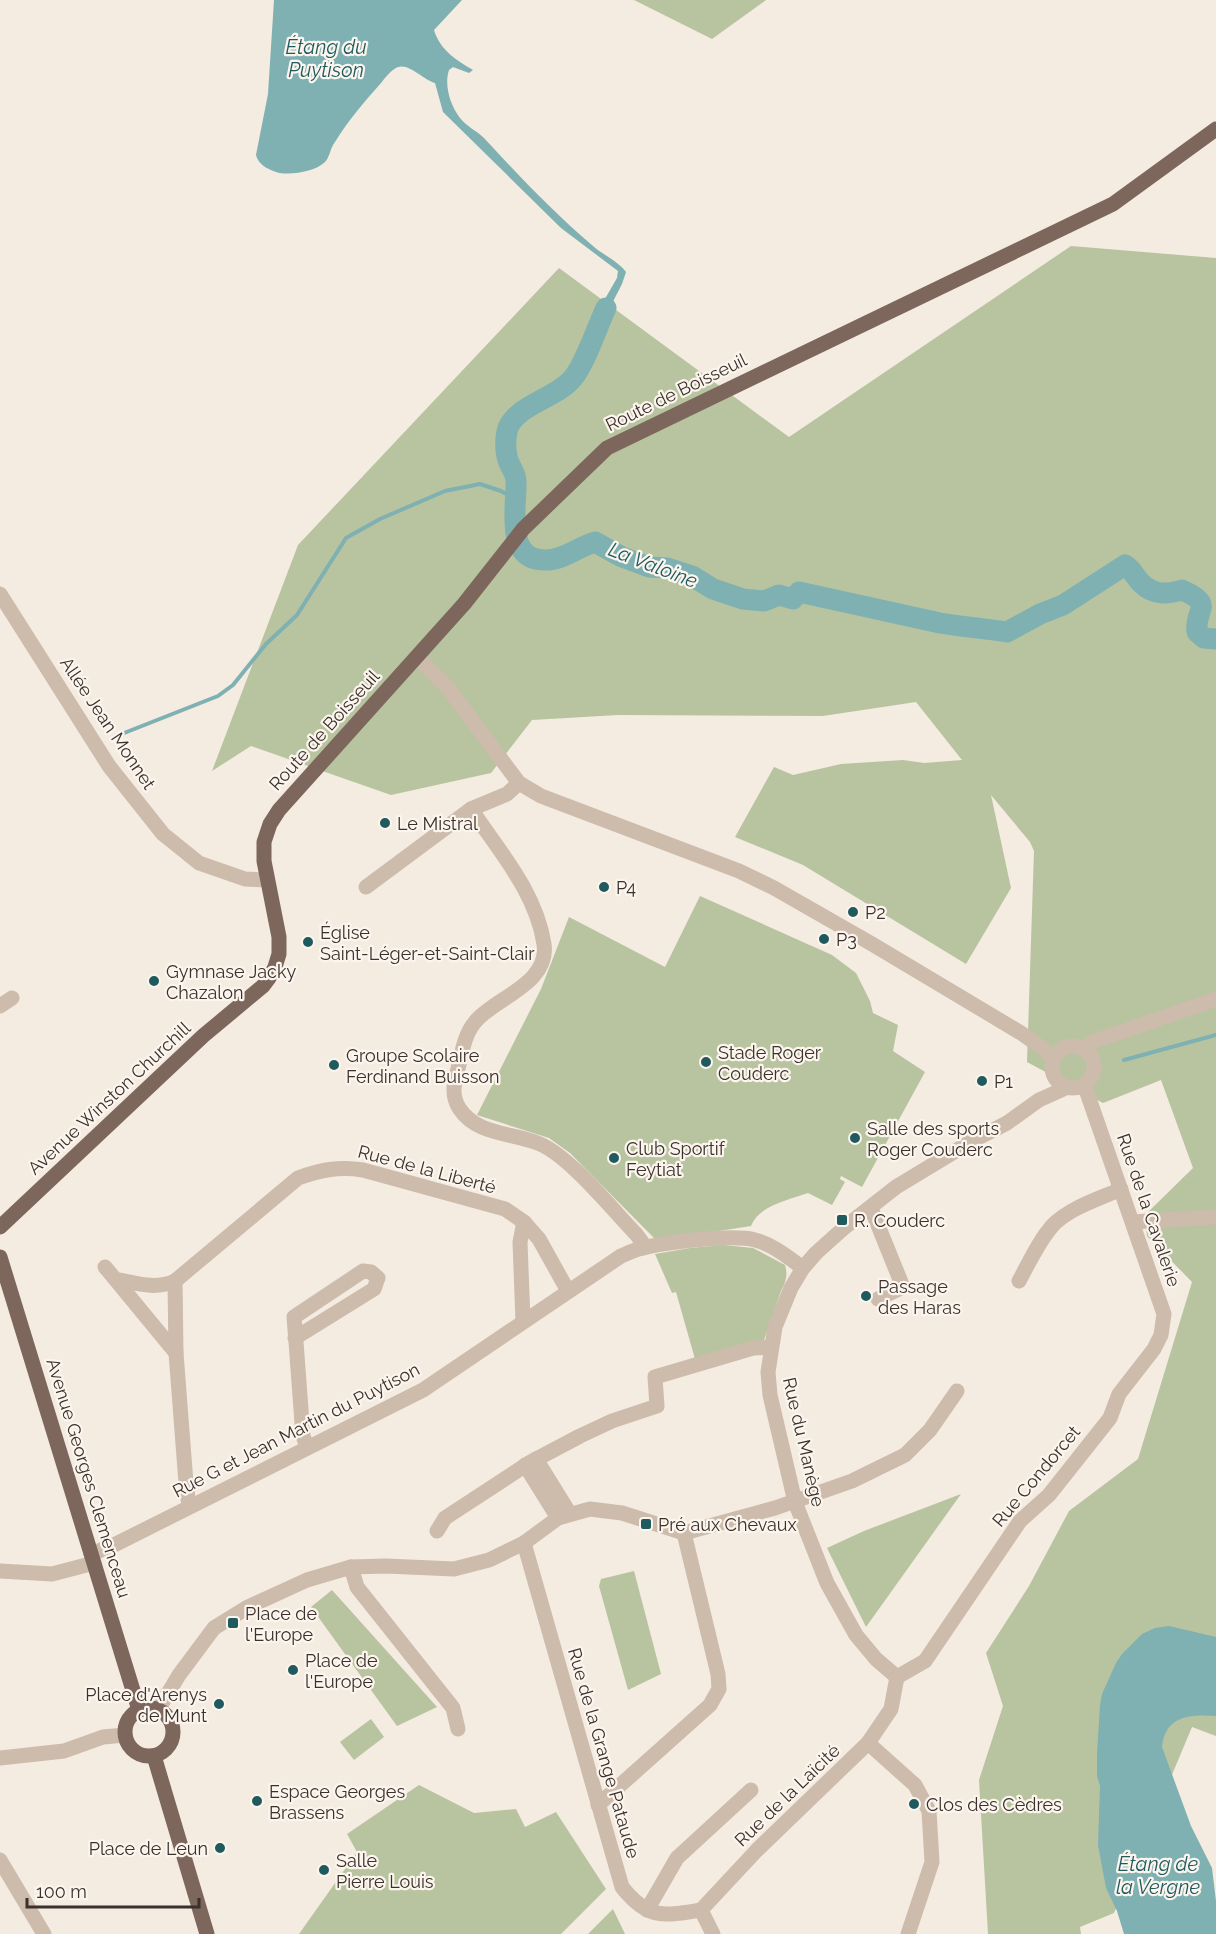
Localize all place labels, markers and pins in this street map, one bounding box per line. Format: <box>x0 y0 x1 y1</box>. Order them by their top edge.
place label: Le Mistral <box>397 813 478 834</box>
marker: Le Mistral <box>378 816 392 830</box>
place label: P4 <box>616 877 636 898</box>
marker: P4 <box>597 880 611 894</box>
place label: P2 <box>865 902 886 923</box>
marker: P2 <box>846 905 860 919</box>
place label: Église Saint-Léger-et-Saint-Clair <box>320 921 535 964</box>
place label: P3 <box>836 929 857 950</box>
marker: P3 <box>817 932 831 946</box>
marker: Église Saint-Léger-et-Saint-Clair <box>301 935 315 949</box>
place label: Gymnase Jacky Chazalon <box>166 961 296 1003</box>
marker: Gymnase Jacky Chazalon <box>147 974 161 988</box>
place label: Stade Roger Couderc <box>718 1042 822 1084</box>
place label: Groupe Scolaire Ferdinand Buisson <box>346 1045 500 1087</box>
marker: Stade Roger Couderc <box>699 1055 713 1069</box>
marker: Groupe Scolaire Ferdinand Buisson <box>327 1058 341 1072</box>
place label: P1 <box>994 1071 1013 1092</box>
marker: P1 <box>975 1074 989 1088</box>
place label: Salle des sports Roger Couderc <box>867 1118 1000 1160</box>
marker: Salle des sports Roger Couderc <box>848 1131 862 1145</box>
place label: Club Sportif Feytiat <box>626 1138 726 1180</box>
marker: Club Sportif Feytiat <box>607 1151 621 1165</box>
place label: R. Couderc <box>854 1210 945 1231</box>
marker: R. Couderc <box>835 1213 849 1227</box>
place label: Passage des Haras <box>878 1276 961 1318</box>
marker: Passage des Haras <box>859 1289 873 1303</box>
place label: Pré aux Chevaux <box>658 1514 797 1535</box>
marker: Pré aux Chevaux <box>639 1517 653 1531</box>
place label: PIace de l'Europe <box>245 1603 318 1645</box>
marker: PIace de l'Europe <box>226 1616 240 1630</box>
place label: Place de l'Europe <box>305 1650 378 1692</box>
marker: Place de l'Europe <box>286 1663 300 1677</box>
place label: Place d'Arenys de Munt <box>85 1684 207 1726</box>
marker: Place d'Arenys de Munt <box>212 1697 226 1711</box>
place label: Espace Georges Brassens <box>269 1781 405 1823</box>
marker: Espace Georges Brassens <box>250 1794 264 1808</box>
place label: Clos des Cèdres <box>926 1794 1062 1815</box>
marker: Clos des Cèdres <box>907 1797 921 1811</box>
place label: Place de Leun <box>89 1838 208 1859</box>
marker: Place de Leun <box>213 1841 227 1855</box>
place label: Salle Pierre Louis <box>336 1850 434 1892</box>
marker: Salle Pierre Louis <box>317 1863 331 1877</box>

